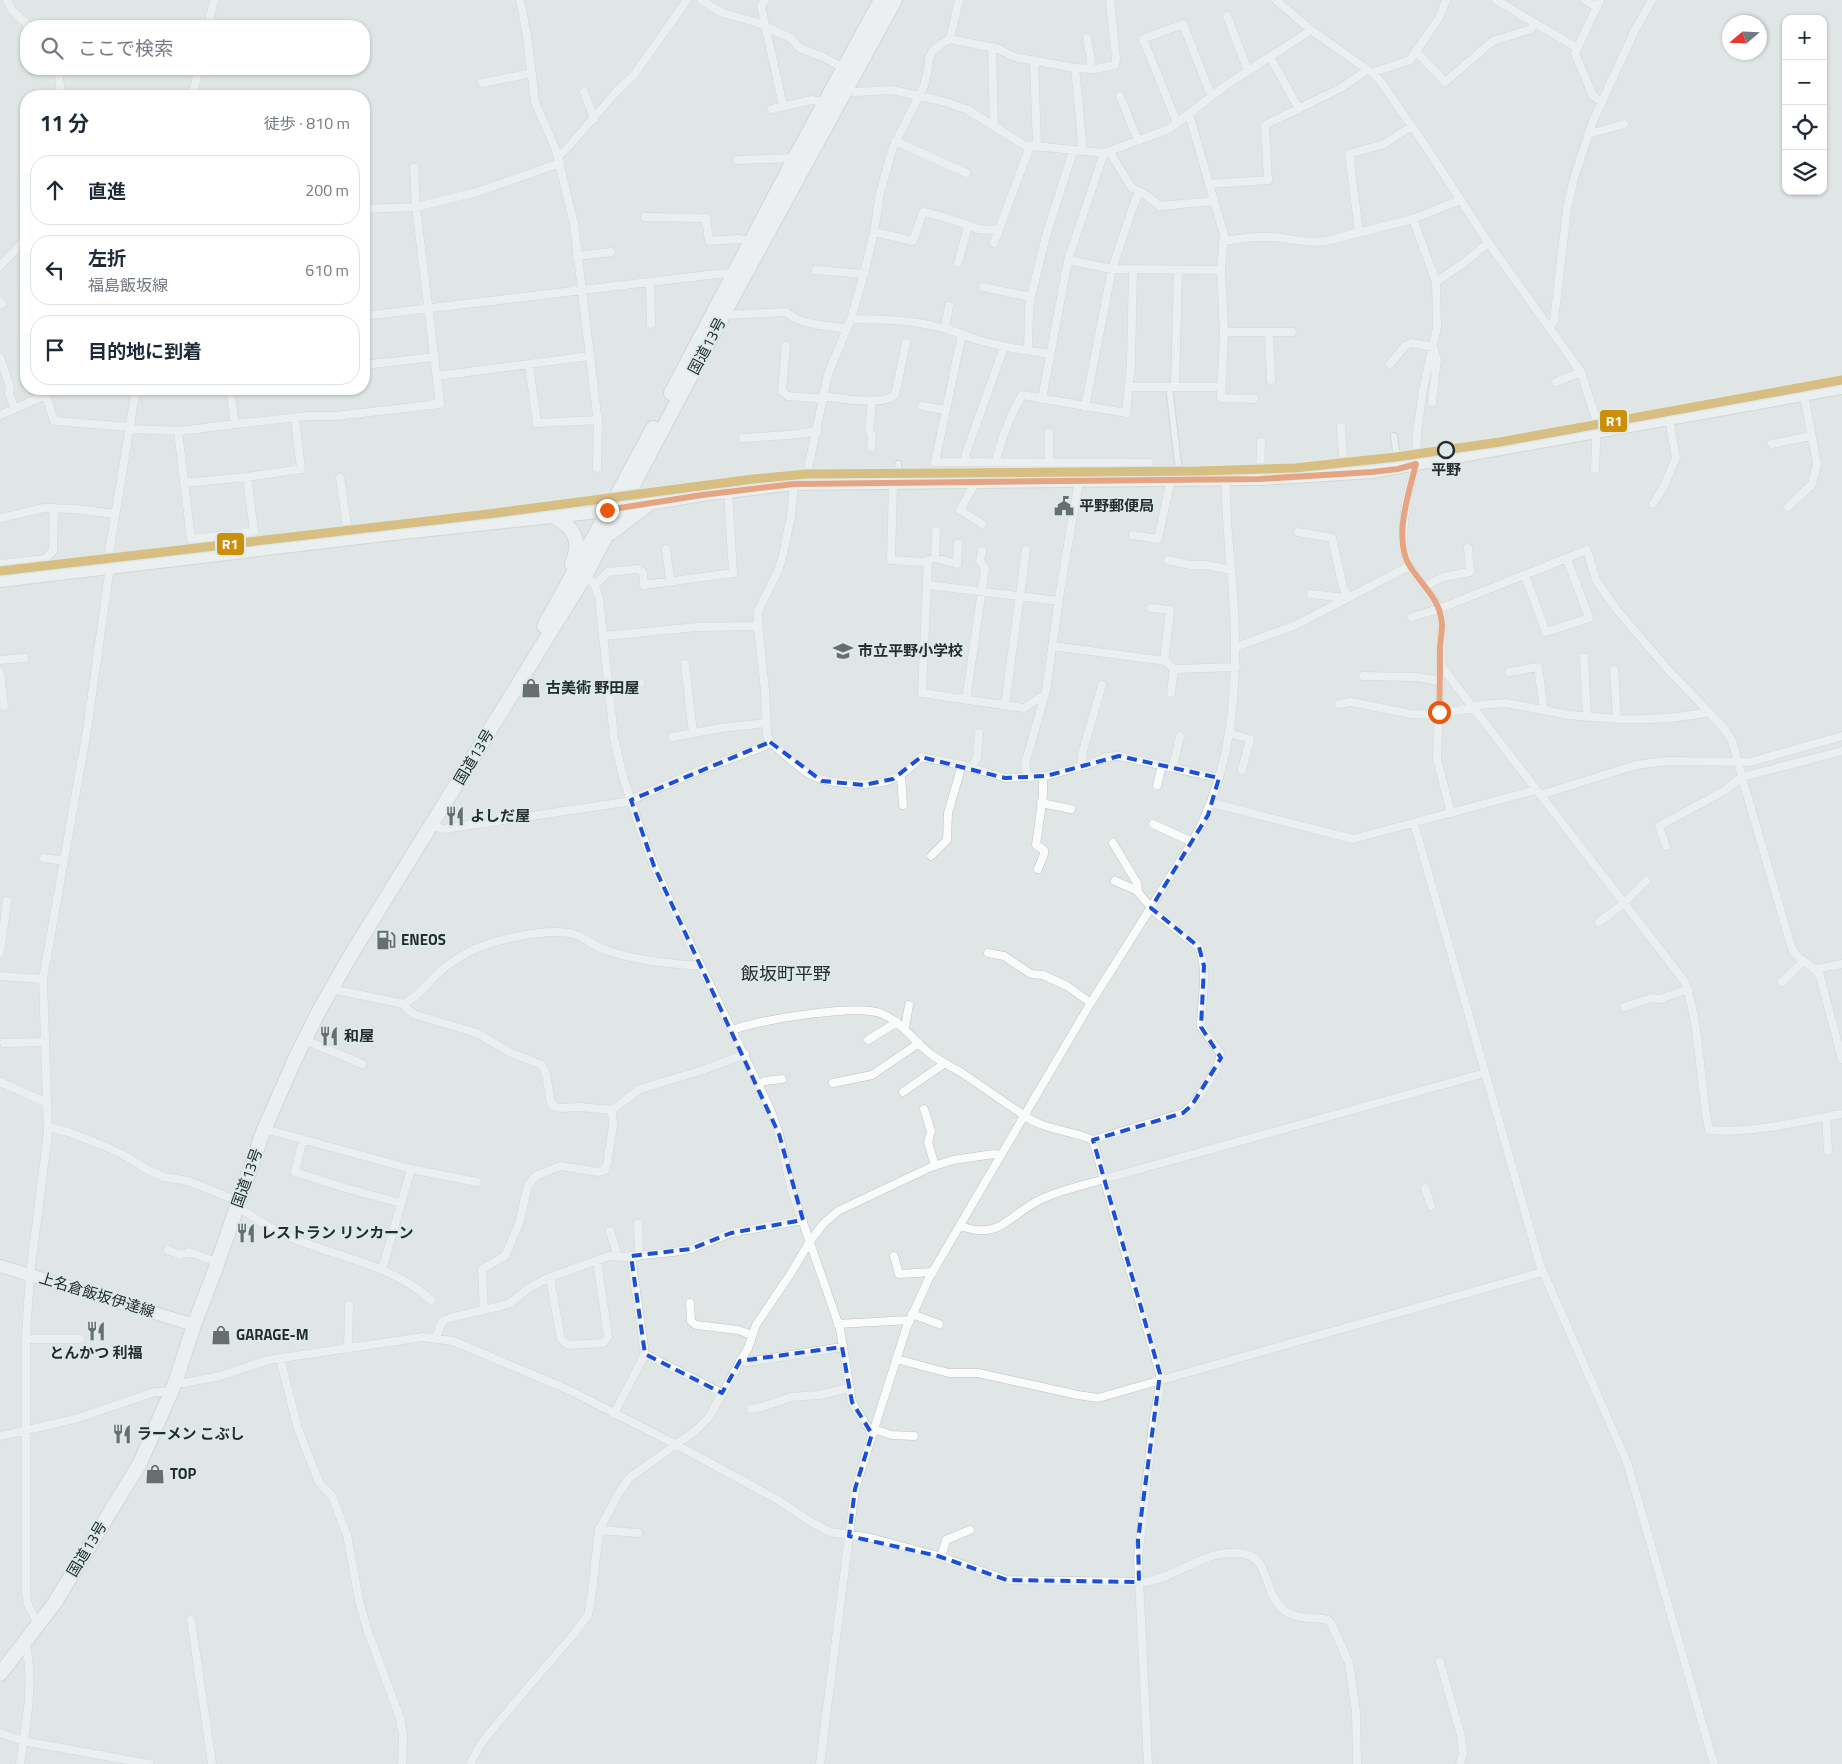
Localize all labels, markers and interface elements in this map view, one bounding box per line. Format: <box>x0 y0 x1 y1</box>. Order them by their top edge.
north arrow <box>1722 15 1767 60</box>
map controls <box>1782 15 1827 195</box>
button: + <box>1782 15 1827 60</box>
search box <box>20 20 370 75</box>
text: ここで検索 <box>78 33 173 62</box>
icon: search <box>38 34 66 62</box>
button: − <box>1782 60 1827 105</box>
button: locate <box>1782 105 1827 150</box>
text: 11 分 <box>40 107 89 139</box>
text: 徒歩 · 810 m <box>264 111 350 135</box>
button: layers <box>1782 150 1827 195</box>
icon: ahead <box>41 176 69 204</box>
text: 直進 <box>88 176 126 205</box>
text: 200 m <box>305 178 349 202</box>
text: 左折 <box>88 243 126 272</box>
icon: left <box>41 256 69 284</box>
text: 610 m <box>305 258 349 282</box>
text: 福島飯坂線 <box>88 273 168 297</box>
street label: 国道13号 <box>682 313 731 378</box>
icon: arrive <box>41 336 69 364</box>
text: 目的地に到着 <box>88 336 202 365</box>
line badge: R1 <box>1599 409 1628 433</box>
text: R1 <box>1606 410 1622 431</box>
marker: 平野 <box>1437 441 1455 459</box>
place label: 平野 <box>1431 458 1461 481</box>
place label: 平野郵便局 <box>1079 494 1154 517</box>
public building icon: 平野郵便局 <box>1053 495 1075 517</box>
route end <box>596 499 619 522</box>
line badge: R1 <box>216 532 245 556</box>
text: R1 <box>222 533 238 554</box>
place label: 市立平野小学校 <box>858 639 963 662</box>
school or university icon: 市立平野小学校 <box>832 640 854 662</box>
place label: 古美術 野田屋 <box>546 676 639 699</box>
shop icon: 古美術 野田屋 <box>520 677 542 699</box>
route start <box>1428 701 1451 724</box>
street label: 国道13号 <box>448 724 499 789</box>
place label: よしだ屋 <box>470 804 530 827</box>
restaurant icon: よしだ屋 <box>444 805 466 827</box>
place label: ENEOS <box>401 928 446 951</box>
fuel station icon: ENEOS <box>375 929 397 951</box>
district label: 飯坂町平野 <box>741 960 831 987</box>
place label: 和屋 <box>344 1024 374 1047</box>
restaurant icon: 和屋 <box>318 1025 340 1047</box>
street label: 国道13号 <box>225 1145 268 1211</box>
place label: レストラン リンカーン <box>261 1221 414 1244</box>
restaurant icon: レストラン リンカーン <box>235 1222 257 1244</box>
street label: 上名倉飯坂伊達線 <box>36 1266 158 1323</box>
restaurant icon: とんかつ 利福 <box>85 1320 107 1342</box>
place label: GARAGE-M <box>236 1323 309 1346</box>
shop icon: GARAGE-M <box>210 1324 232 1346</box>
place label: とんかつ 利福 <box>49 1341 143 1364</box>
place label: ラーメン こぶし <box>137 1422 245 1445</box>
restaurant icon: ラーメン こぶし <box>111 1423 133 1445</box>
place label: TOP <box>170 1462 197 1485</box>
shop icon: TOP <box>144 1463 166 1485</box>
street label: 国道13号 <box>61 1516 112 1581</box>

